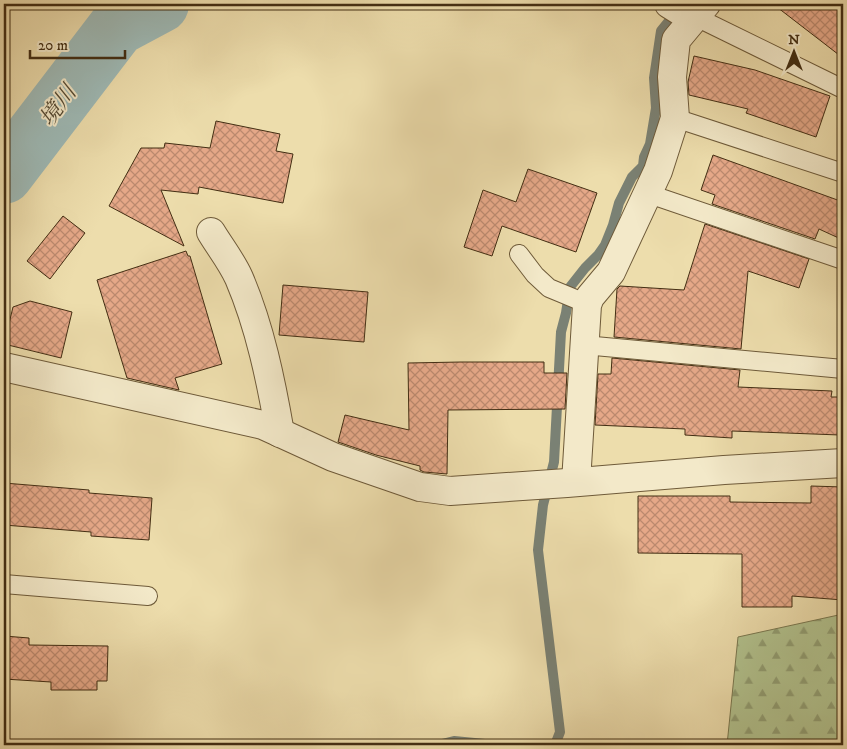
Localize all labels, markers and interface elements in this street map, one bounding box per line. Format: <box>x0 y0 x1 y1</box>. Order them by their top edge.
scale bar <box>30 28 125 60</box>
north arrow <box>770 28 820 78</box>
text: N <box>788 31 800 49</box>
text: 20 m <box>38 36 68 55</box>
water label: 境川 <box>34 79 83 132</box>

